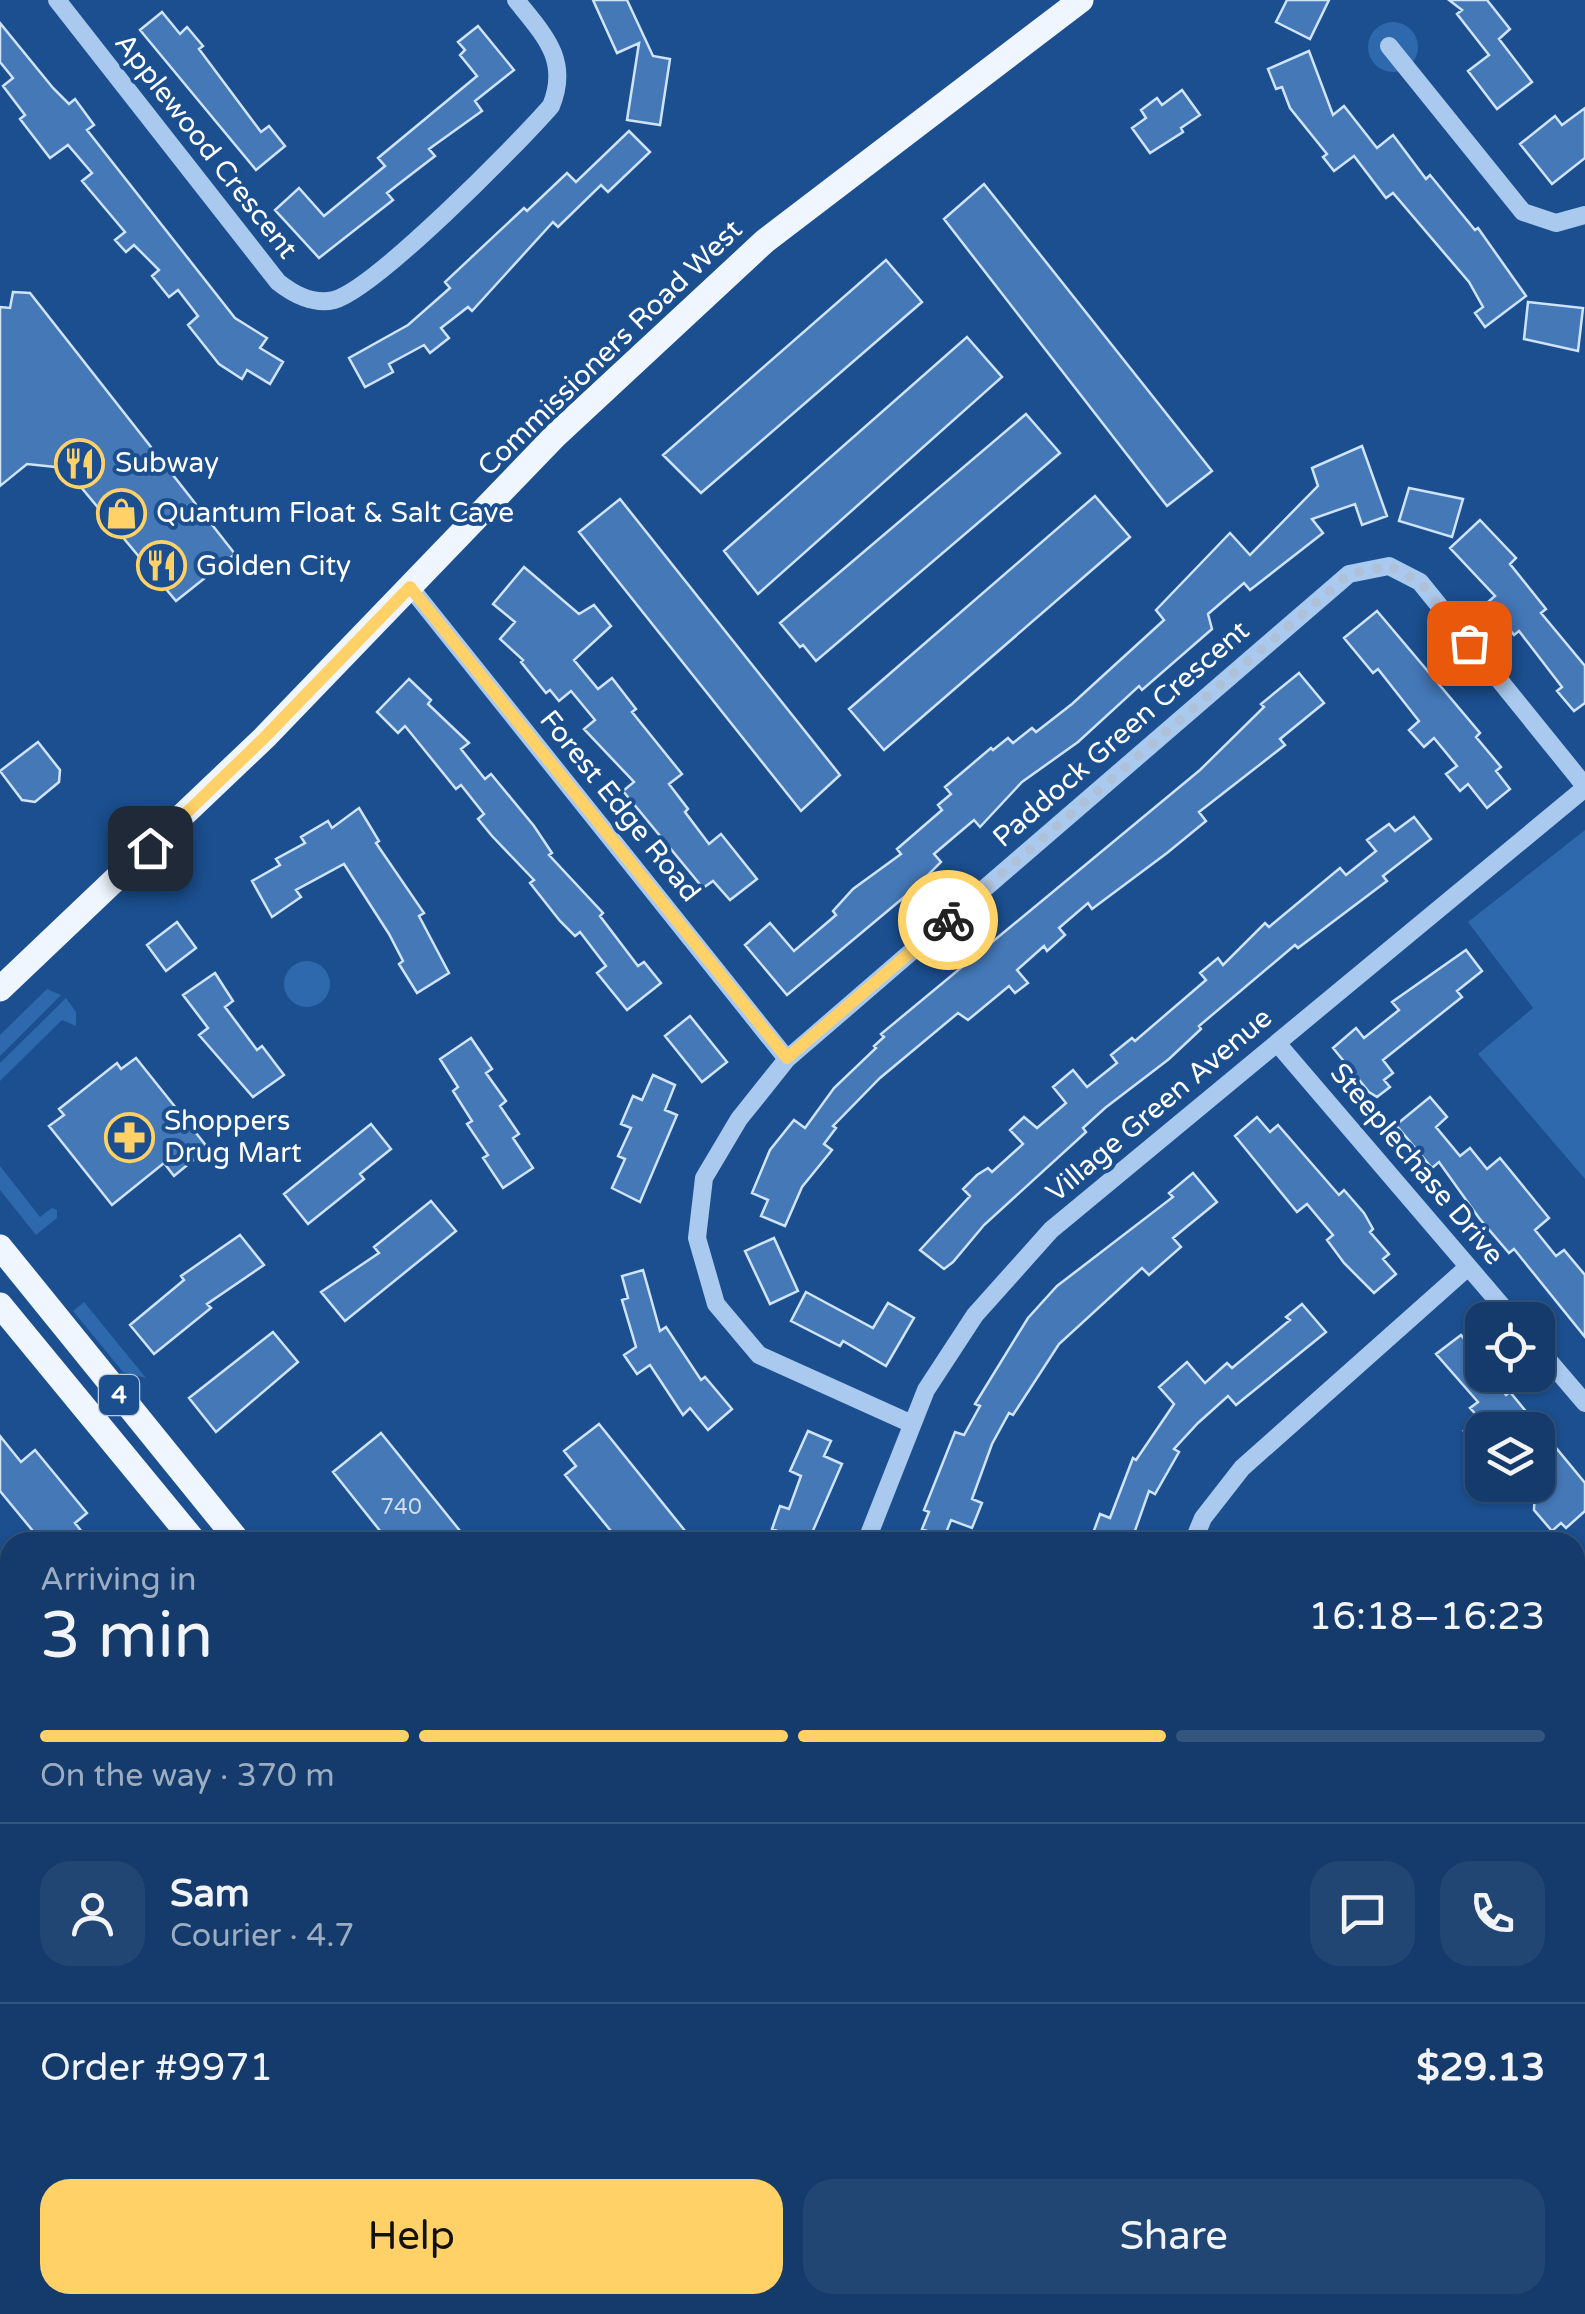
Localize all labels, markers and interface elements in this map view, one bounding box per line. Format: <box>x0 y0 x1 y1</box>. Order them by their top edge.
street label: Applewood Crescent <box>107 27 305 266</box>
street label: Commissioners Road West <box>471 213 749 483</box>
restaurant icon: Subway <box>54 437 106 489</box>
place label: Subway <box>115 446 219 480</box>
shop icon: Quantum Float & Salt Cave <box>95 487 147 539</box>
place label: Quantum Float & Salt Cave <box>156 496 514 530</box>
restaurant icon: Golden City <box>135 540 187 592</box>
place label: Golden City <box>196 549 351 583</box>
pin <box>1427 601 1512 686</box>
street label: Paddock Green Crescent <box>986 613 1256 854</box>
icon: bag <box>1442 616 1497 671</box>
street label: Forest Edge Road <box>532 703 708 909</box>
pin <box>108 806 193 891</box>
icon: home <box>123 821 178 876</box>
courier <box>898 870 998 970</box>
icon: bike <box>921 893 976 948</box>
street label: Village Green Avenue <box>1039 1001 1279 1209</box>
street label: Steeplechase Drive <box>1323 1056 1511 1272</box>
place label: Shoppers Drug Mart <box>164 1104 302 1170</box>
pharmacy icon: Shoppers Drug Mart <box>103 1111 155 1163</box>
map controls <box>1465 1302 1555 1502</box>
button: locate <box>1465 1302 1555 1392</box>
road number: 4 <box>99 1375 139 1415</box>
button: layers <box>1465 1412 1555 1502</box>
house number: 740 <box>380 1494 422 1520</box>
text: Arriving in <box>40 1561 197 1599</box>
text: 16:18–16:23 <box>1308 1594 1545 1640</box>
text: 3 min <box>40 1597 213 1676</box>
text: On the way · 370 m <box>40 1757 335 1795</box>
button: person <box>40 1861 145 1966</box>
button: chat <box>1310 1861 1415 1966</box>
button: phone <box>1440 1861 1545 1966</box>
text: Sam <box>170 1871 250 1917</box>
text: Courier · 4.7 <box>170 1917 354 1955</box>
text: Order #9971 <box>40 2045 273 2091</box>
text: $29.13 <box>1416 2045 1545 2091</box>
button: Help <box>40 2179 783 2294</box>
button: Share <box>803 2179 1545 2294</box>

